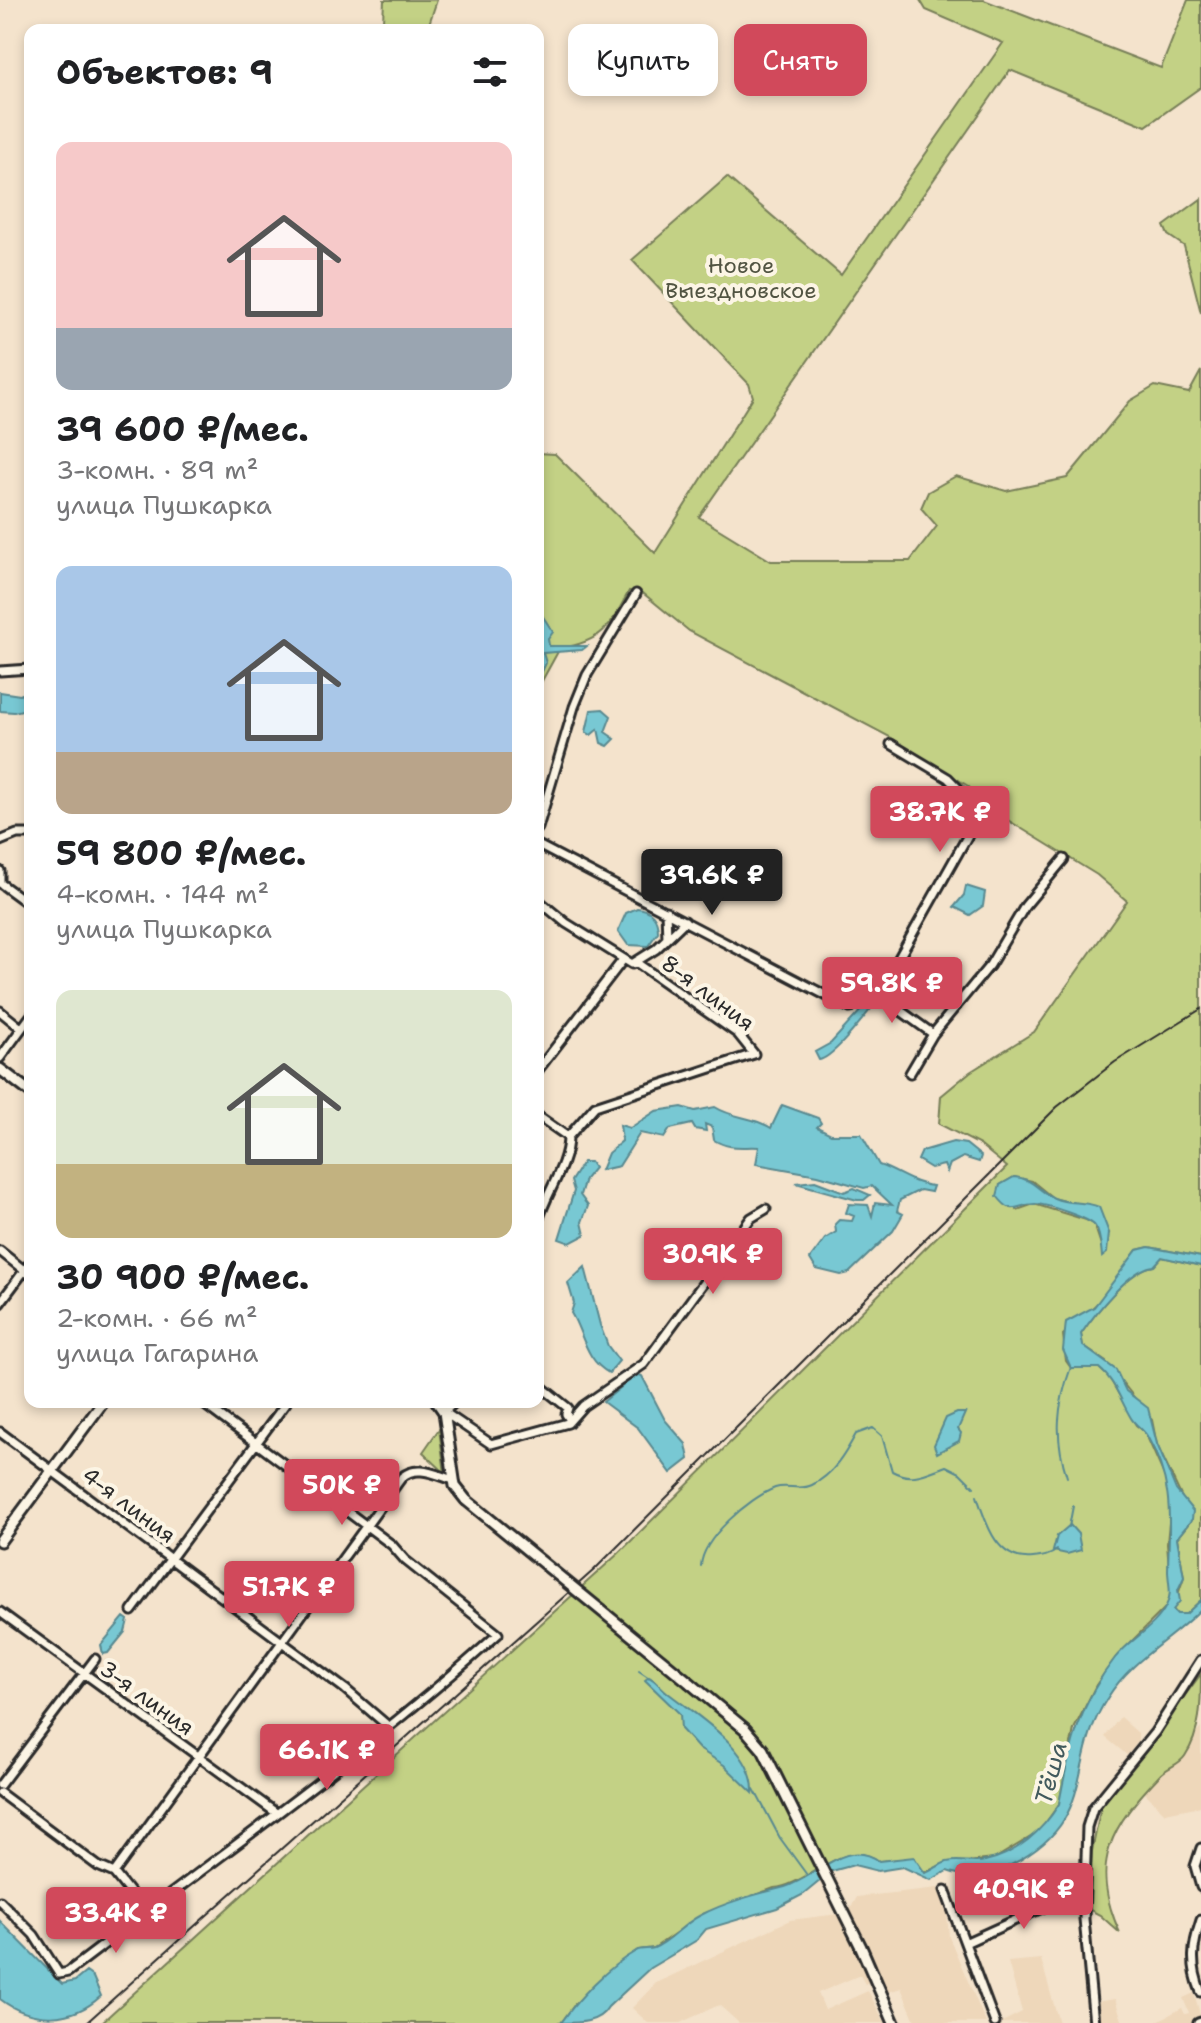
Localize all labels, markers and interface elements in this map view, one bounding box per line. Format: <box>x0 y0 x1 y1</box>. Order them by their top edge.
chip: Купить <box>568 24 718 96</box>
chip: Снять <box>734 24 867 96</box>
text: Объектов: 9 <box>56 49 273 95</box>
icon: filters <box>468 50 512 94</box>
icon: home <box>212 194 356 338</box>
park label: Новое Выездновское <box>665 251 817 305</box>
text: 39 600 ₽/мес. <box>56 406 309 452</box>
text: 3-комн. · 89 m² <box>56 452 259 487</box>
text: улица Пушкарка <box>56 487 272 522</box>
icon: home <box>212 618 356 762</box>
pin: 38.7K ₽ <box>866 786 1014 854</box>
text: 38.7K ₽ <box>888 794 992 829</box>
text: 59 800 ₽/мес. <box>56 830 306 876</box>
pin: 39.6K ₽ <box>638 849 786 917</box>
text: 39.6K ₽ <box>659 857 765 892</box>
text: 4-комн. · 144 m² <box>56 876 269 911</box>
text: улица Пушкарка <box>56 911 272 946</box>
street label: 8-я линия <box>656 948 760 1038</box>
pin: 59.8K ₽ <box>818 957 966 1025</box>
text: 59.8K ₽ <box>840 965 944 1000</box>
icon: home <box>212 1042 356 1186</box>
pin: 30.9K ₽ <box>639 1228 787 1296</box>
text: 30.9K ₽ <box>662 1236 764 1271</box>
text: 30 900 ₽/мес. <box>56 1254 309 1300</box>
text: 2-комн. · 66 m² <box>56 1300 258 1335</box>
text: улица Гагарина <box>56 1335 258 1370</box>
pin: 50K ₽ <box>286 1459 398 1527</box>
street label: 4-я линия <box>76 1460 182 1550</box>
text: 50K ₽ <box>302 1467 382 1502</box>
pin: 51.7K ₽ <box>215 1561 363 1629</box>
text: 51.7K ₽ <box>242 1569 336 1604</box>
street label: 3-я линия <box>94 1654 200 1742</box>
pin: 66.1K ₽ <box>253 1724 401 1792</box>
text: 66.1K ₽ <box>278 1732 376 1767</box>
water label: Тёша <box>1027 1738 1075 1808</box>
pin: 40.9K ₽ <box>950 1863 1098 1931</box>
text: 40.9K ₽ <box>973 1871 1075 1906</box>
pin: 33.4K ₽ <box>42 1887 190 1955</box>
text: 33.4K ₽ <box>64 1895 168 1930</box>

